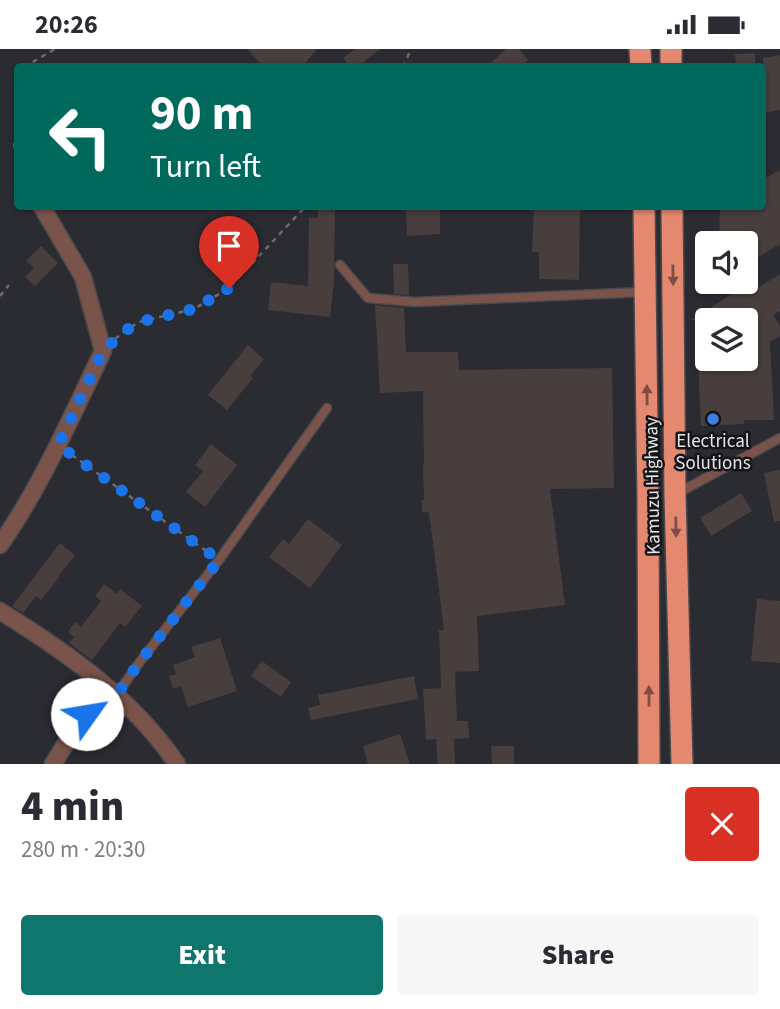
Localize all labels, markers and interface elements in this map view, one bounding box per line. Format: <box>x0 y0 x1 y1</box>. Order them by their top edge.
text: 20:26 <box>35 6 98 43</box>
text: 90 m <box>150 79 254 149</box>
icon: left <box>35 91 126 182</box>
text: Turn left <box>150 144 261 190</box>
pin <box>199 216 259 288</box>
icon: arrive <box>210 227 248 265</box>
map controls <box>695 231 758 371</box>
button: sound <box>695 231 758 294</box>
one-way arrow <box>667 264 679 286</box>
button: layers <box>695 308 758 371</box>
one-way arrow <box>641 384 653 406</box>
marker: Electrical Solutions <box>705 411 721 427</box>
street label: Kamuzu Highway <box>638 417 668 555</box>
place label: Electrical Solutions <box>675 428 751 477</box>
one-way arrow <box>670 516 681 538</box>
position arrow <box>50 677 124 751</box>
one-way arrow <box>643 685 655 707</box>
text: 4 min <box>21 777 124 837</box>
button: close <box>685 787 759 861</box>
text: 280 m · 20:30 <box>21 833 145 866</box>
button: Exit <box>21 915 383 995</box>
button: Share <box>397 915 759 995</box>

